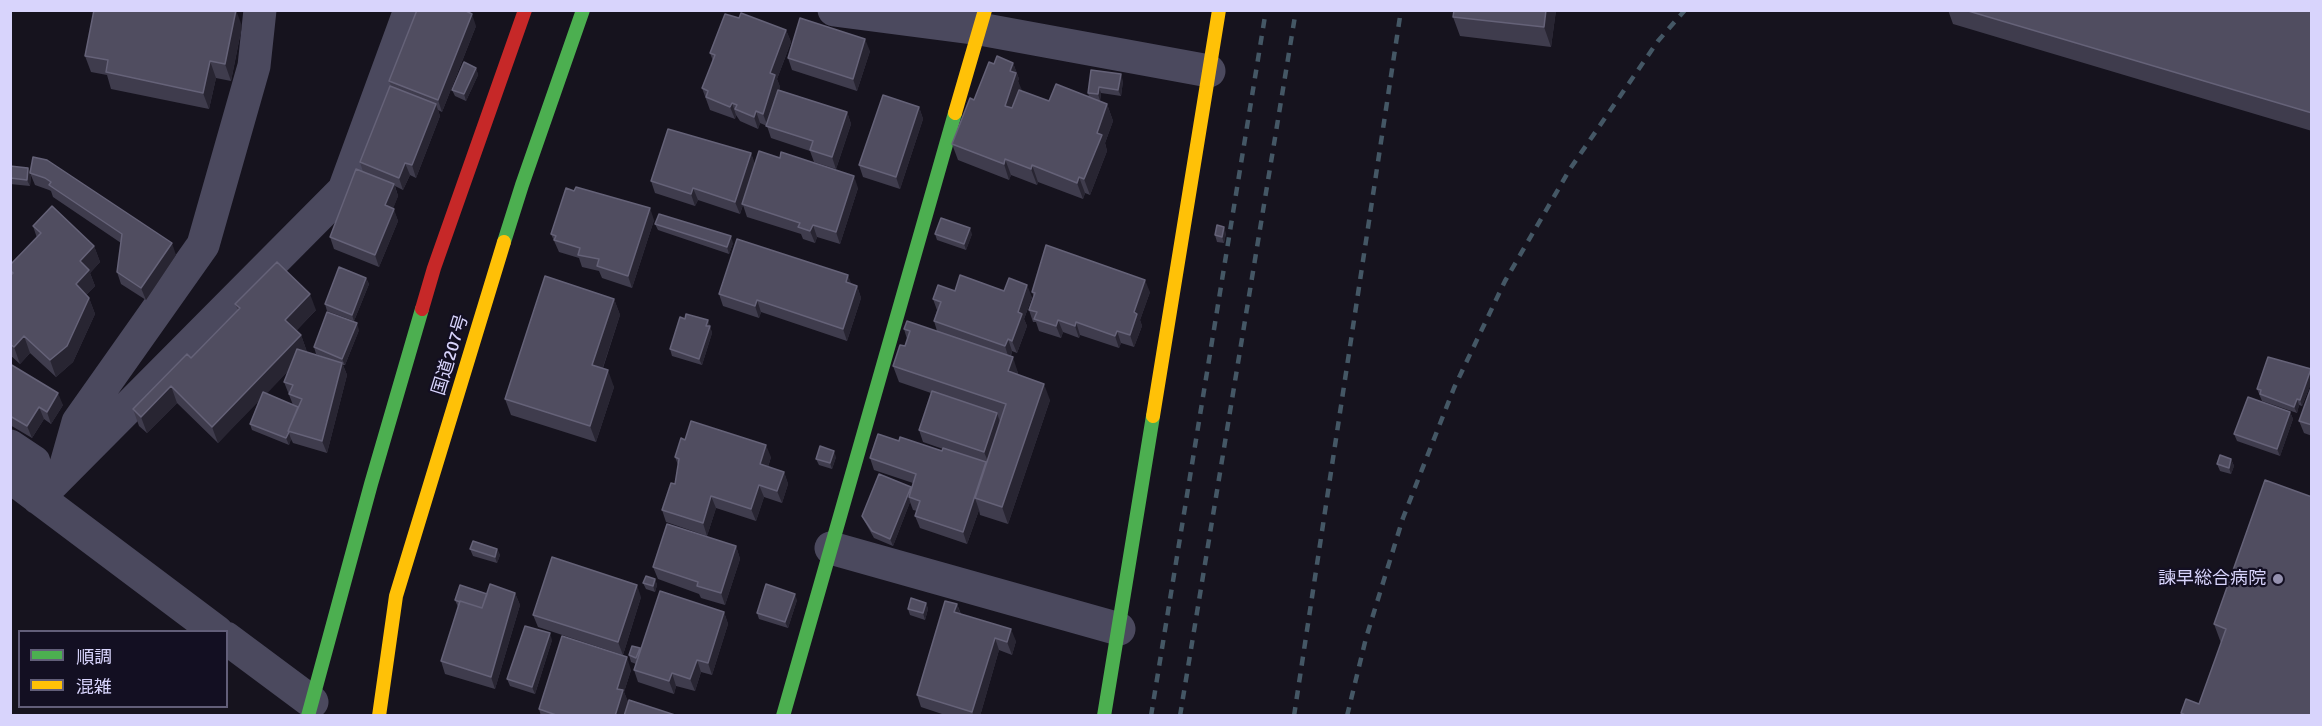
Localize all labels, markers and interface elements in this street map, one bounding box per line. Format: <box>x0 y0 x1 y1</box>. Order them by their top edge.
street label: 国道207号 <box>429 312 473 398</box>
place label: 諫早総合病院 <box>2158 568 2266 590</box>
marker: 諫早総合病院 <box>2271 572 2285 586</box>
legend <box>18 630 228 708</box>
text: 順調 <box>76 646 112 668</box>
text: 混雑 <box>76 676 112 698</box>

